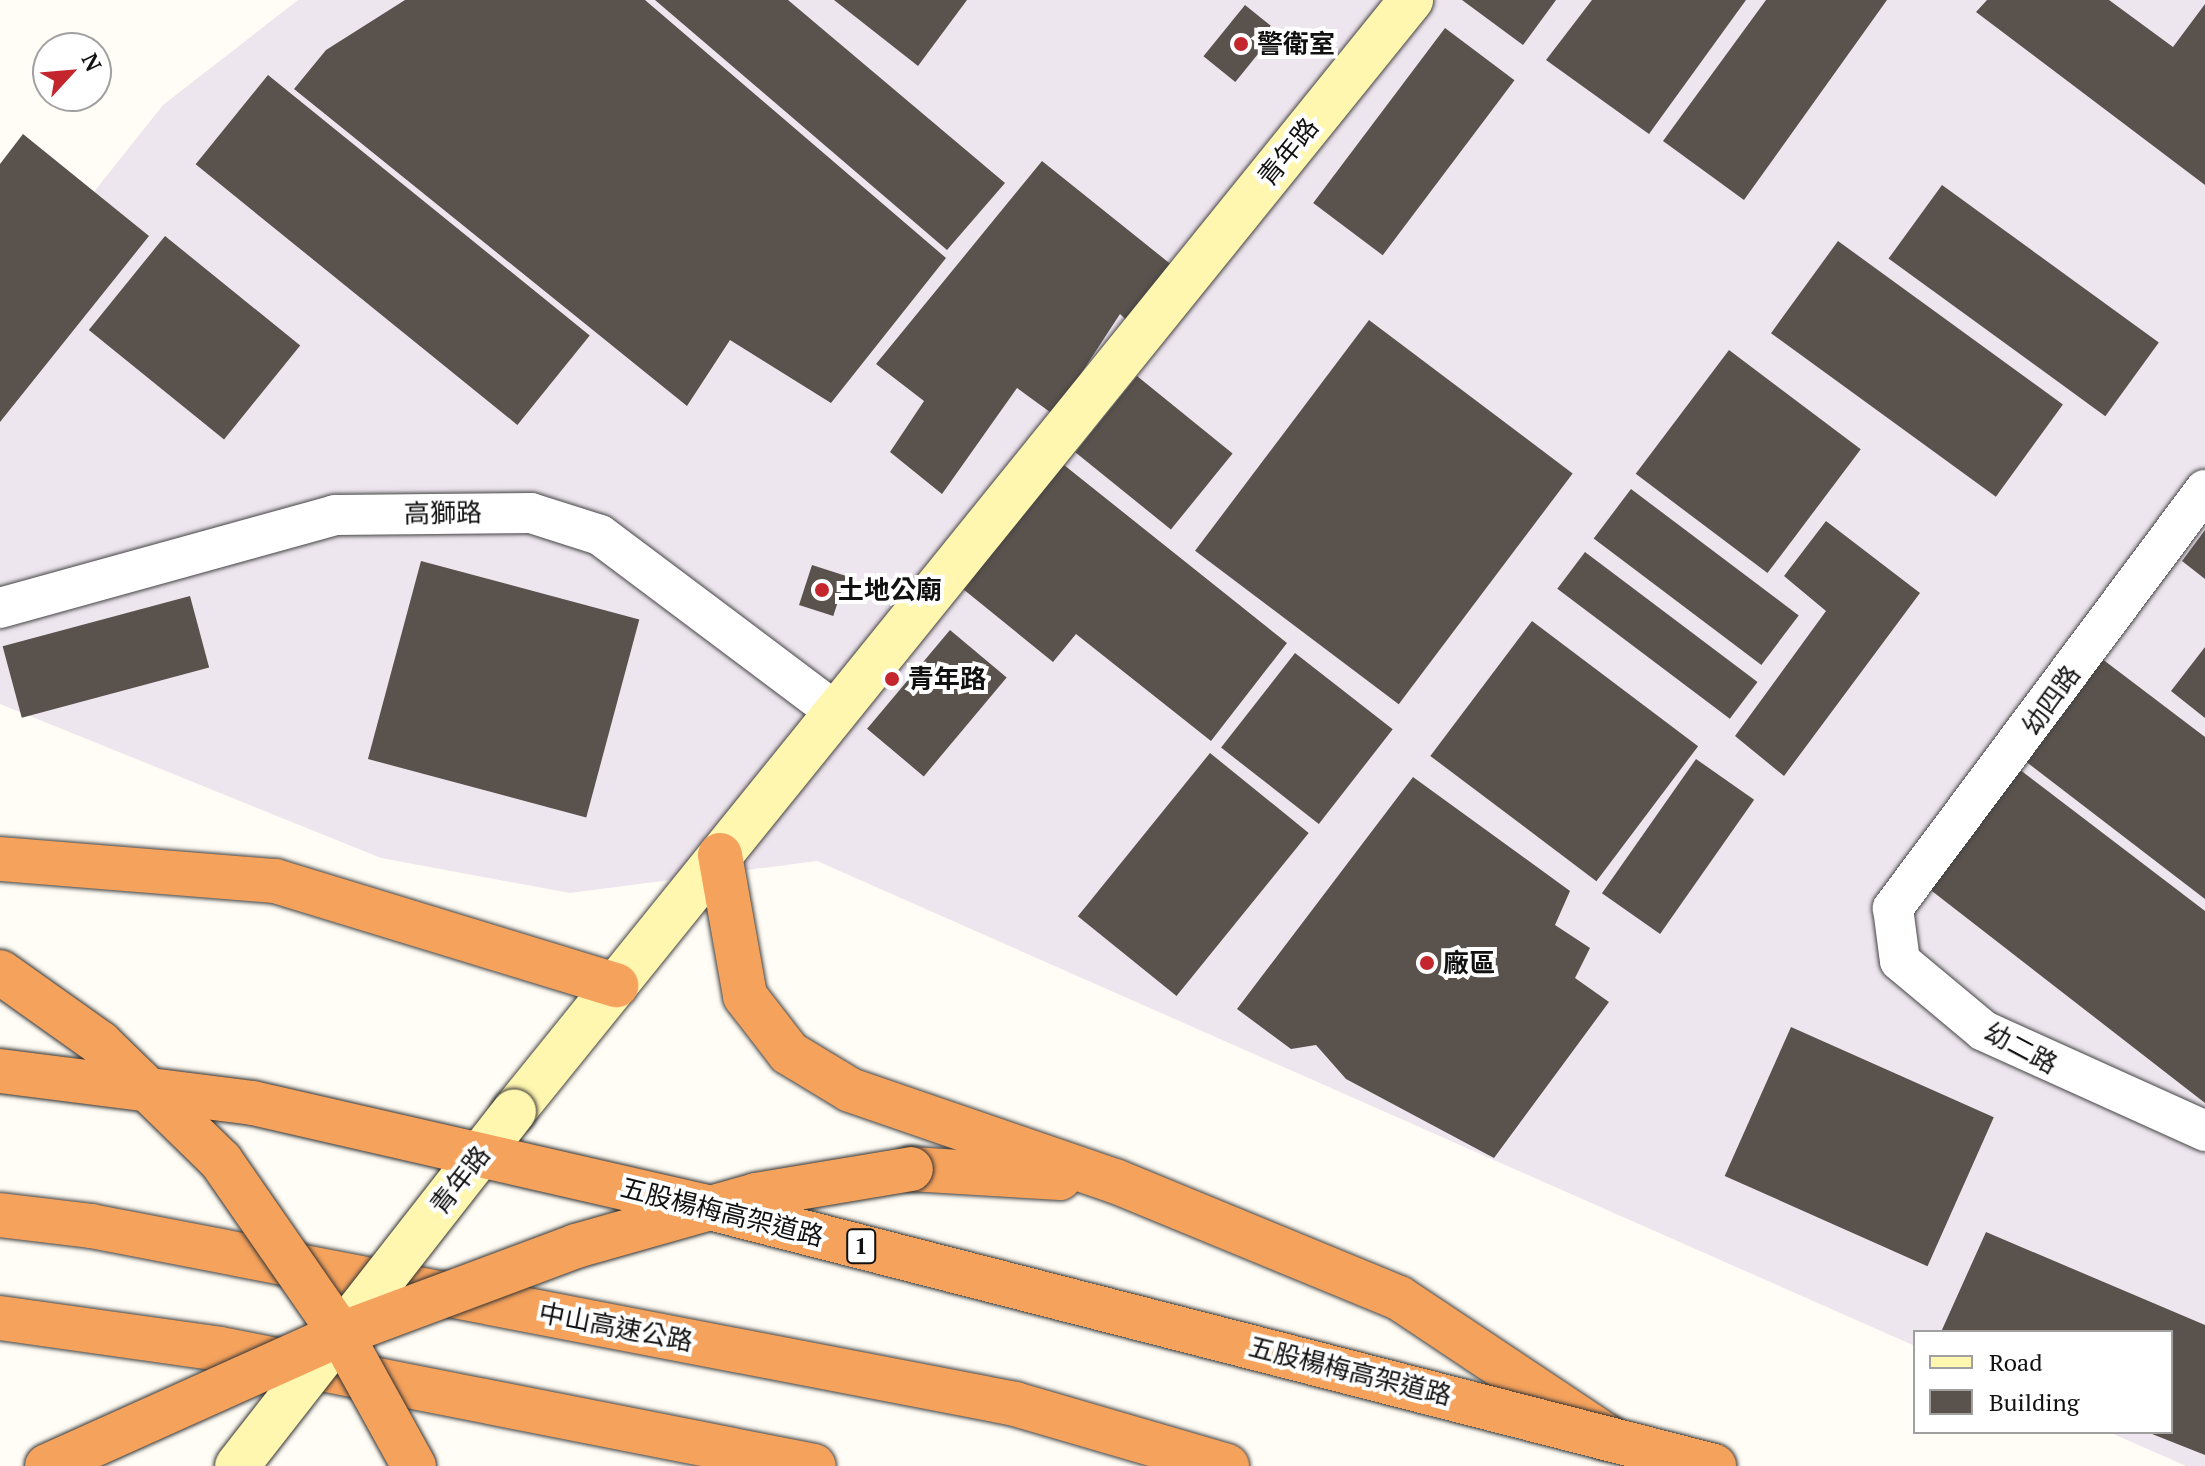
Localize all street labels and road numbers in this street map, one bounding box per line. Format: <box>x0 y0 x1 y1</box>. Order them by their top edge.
street label: 青年路 <box>1251 112 1325 192</box>
street label: 高獅路 <box>404 497 482 529</box>
street label: 幼四路 <box>2015 659 2087 741</box>
street label: 幼二路 <box>1979 1016 2063 1080</box>
street label: 青年路 <box>424 1140 496 1220</box>
street label: 五股楊梅高架道路 <box>617 1172 827 1252</box>
road number: 1 <box>845 1226 877 1266</box>
street label: 中山高速公路 <box>536 1297 696 1357</box>
street label: 五股楊梅高架道路 <box>1245 1331 1455 1411</box>

